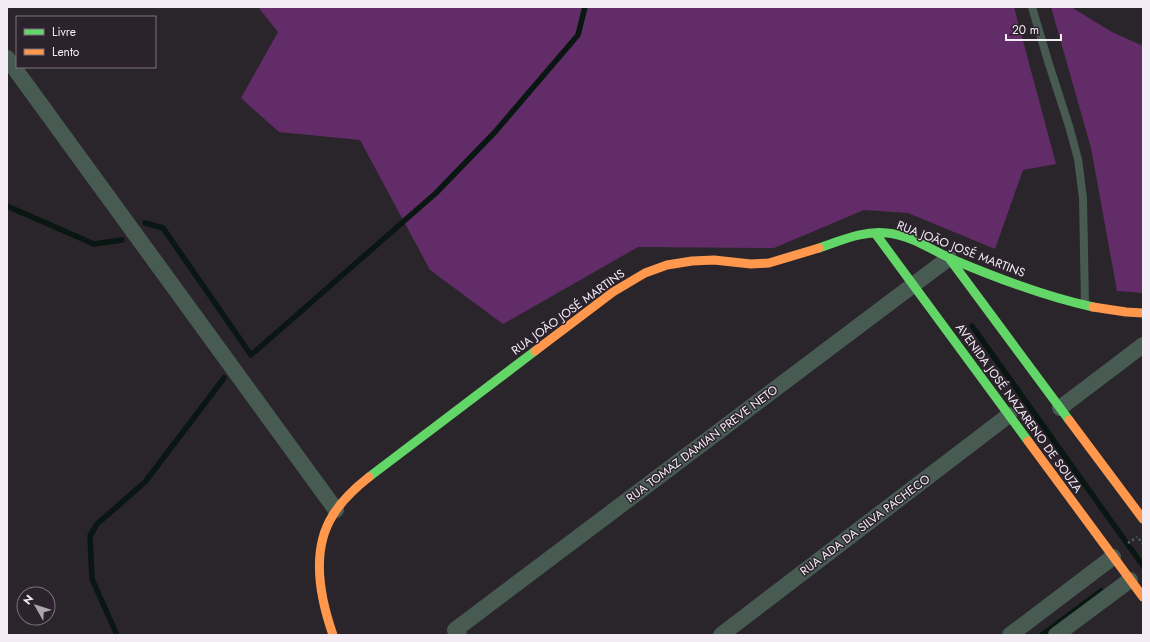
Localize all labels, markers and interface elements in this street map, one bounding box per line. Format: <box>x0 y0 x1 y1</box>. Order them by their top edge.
legend <box>16 16 156 68</box>
scale bar <box>1006 16 1061 42</box>
text: 20 m <box>1012 21 1039 39</box>
text: Livre <box>52 23 76 41</box>
text: Lento <box>52 43 80 61</box>
street label: RUA JOÃO JOSÉ MARTINS <box>894 216 1028 282</box>
street label: RUA JOÃO JOSÉ MARTINS <box>508 264 629 359</box>
street label: AVENIDA JOSÉ NAZARENO DE SOUZA <box>951 319 1087 497</box>
street label: RUA TOMAZ DAMIAN PREVE NETO <box>622 381 782 507</box>
street label: RUA ADA DA SILVA PACHECO <box>796 470 934 580</box>
north arrow <box>16 586 56 626</box>
text: N <box>19 591 37 608</box>

